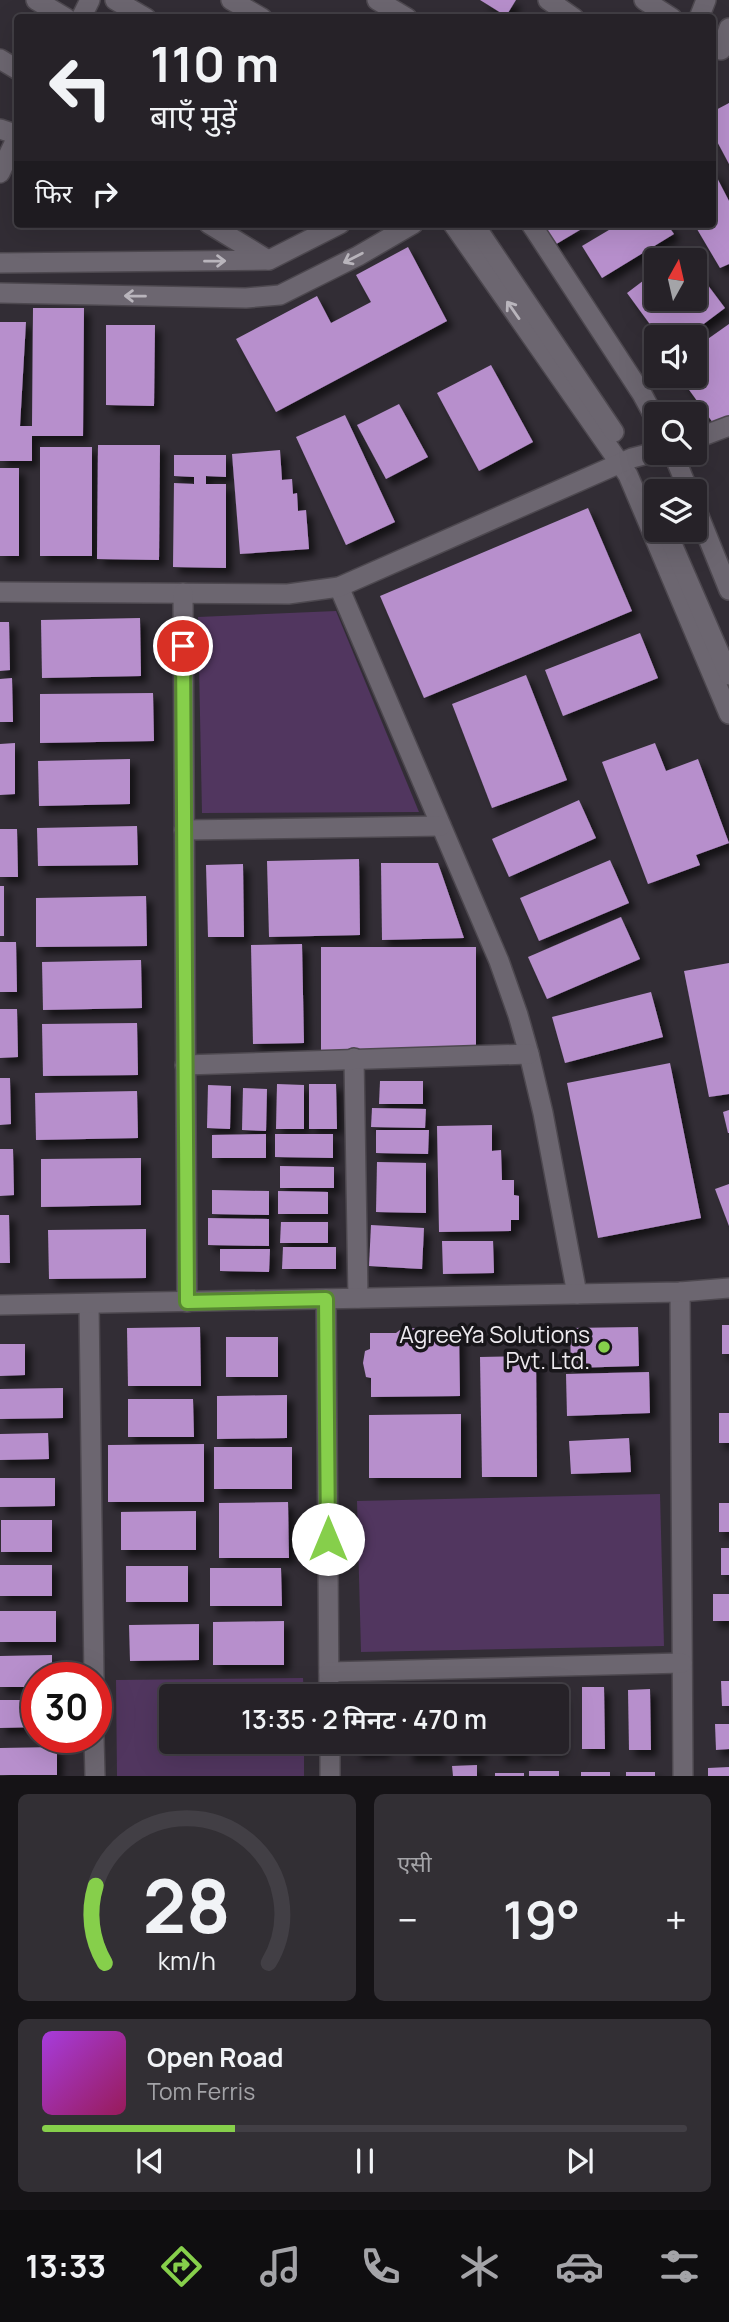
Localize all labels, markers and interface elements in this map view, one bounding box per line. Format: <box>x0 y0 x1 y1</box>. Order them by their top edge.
text: 110 m <box>150 30 279 97</box>
icon: left <box>35 42 126 133</box>
text: बाएँ मुड़ें <box>150 94 237 138</box>
text: फिर <box>35 175 72 211</box>
icon: right <box>86 175 124 213</box>
north arrow <box>644 248 707 312</box>
map controls <box>644 248 707 542</box>
one-way arrow <box>343 251 364 265</box>
one-way arrow <box>203 254 226 268</box>
one-way arrow <box>124 289 147 303</box>
one-way arrow <box>506 301 520 320</box>
button: sound <box>644 325 707 388</box>
button: search <box>644 402 707 465</box>
button: layers <box>644 479 707 542</box>
pin <box>153 616 213 676</box>
icon: arrive <box>164 627 202 665</box>
place label: AgreeYa Solutions Pvt. Ltd. <box>399 1318 590 1376</box>
marker: AgreeYa Solutions Pvt. Ltd. <box>596 1339 612 1355</box>
position arrow <box>291 1502 365 1576</box>
speed limit sign: 30 <box>21 1662 112 1753</box>
text: 13:35 · 2 मिनट · 470 m <box>241 1701 487 1737</box>
text: एसी <box>398 1847 432 1879</box>
text: 28 <box>143 1856 231 1956</box>
text: 19° <box>503 1884 580 1955</box>
text: − <box>398 1893 418 1945</box>
text: + <box>665 1893 687 1945</box>
text: km/h <box>158 1943 216 1978</box>
text: Open Road <box>147 2039 283 2075</box>
text: Tom Ferris <box>147 2075 255 2107</box>
icon: previous <box>131 2142 169 2180</box>
icon: pause <box>346 2142 384 2180</box>
icon: next <box>561 2142 599 2180</box>
icon: directions <box>157 2242 206 2291</box>
icon: music <box>256 2242 305 2291</box>
icon: phone <box>356 2242 405 2291</box>
icon: climate <box>455 2242 504 2291</box>
icon: car <box>555 2242 604 2291</box>
icon: filters <box>655 2242 704 2291</box>
text: 13:33 <box>25 2244 106 2288</box>

